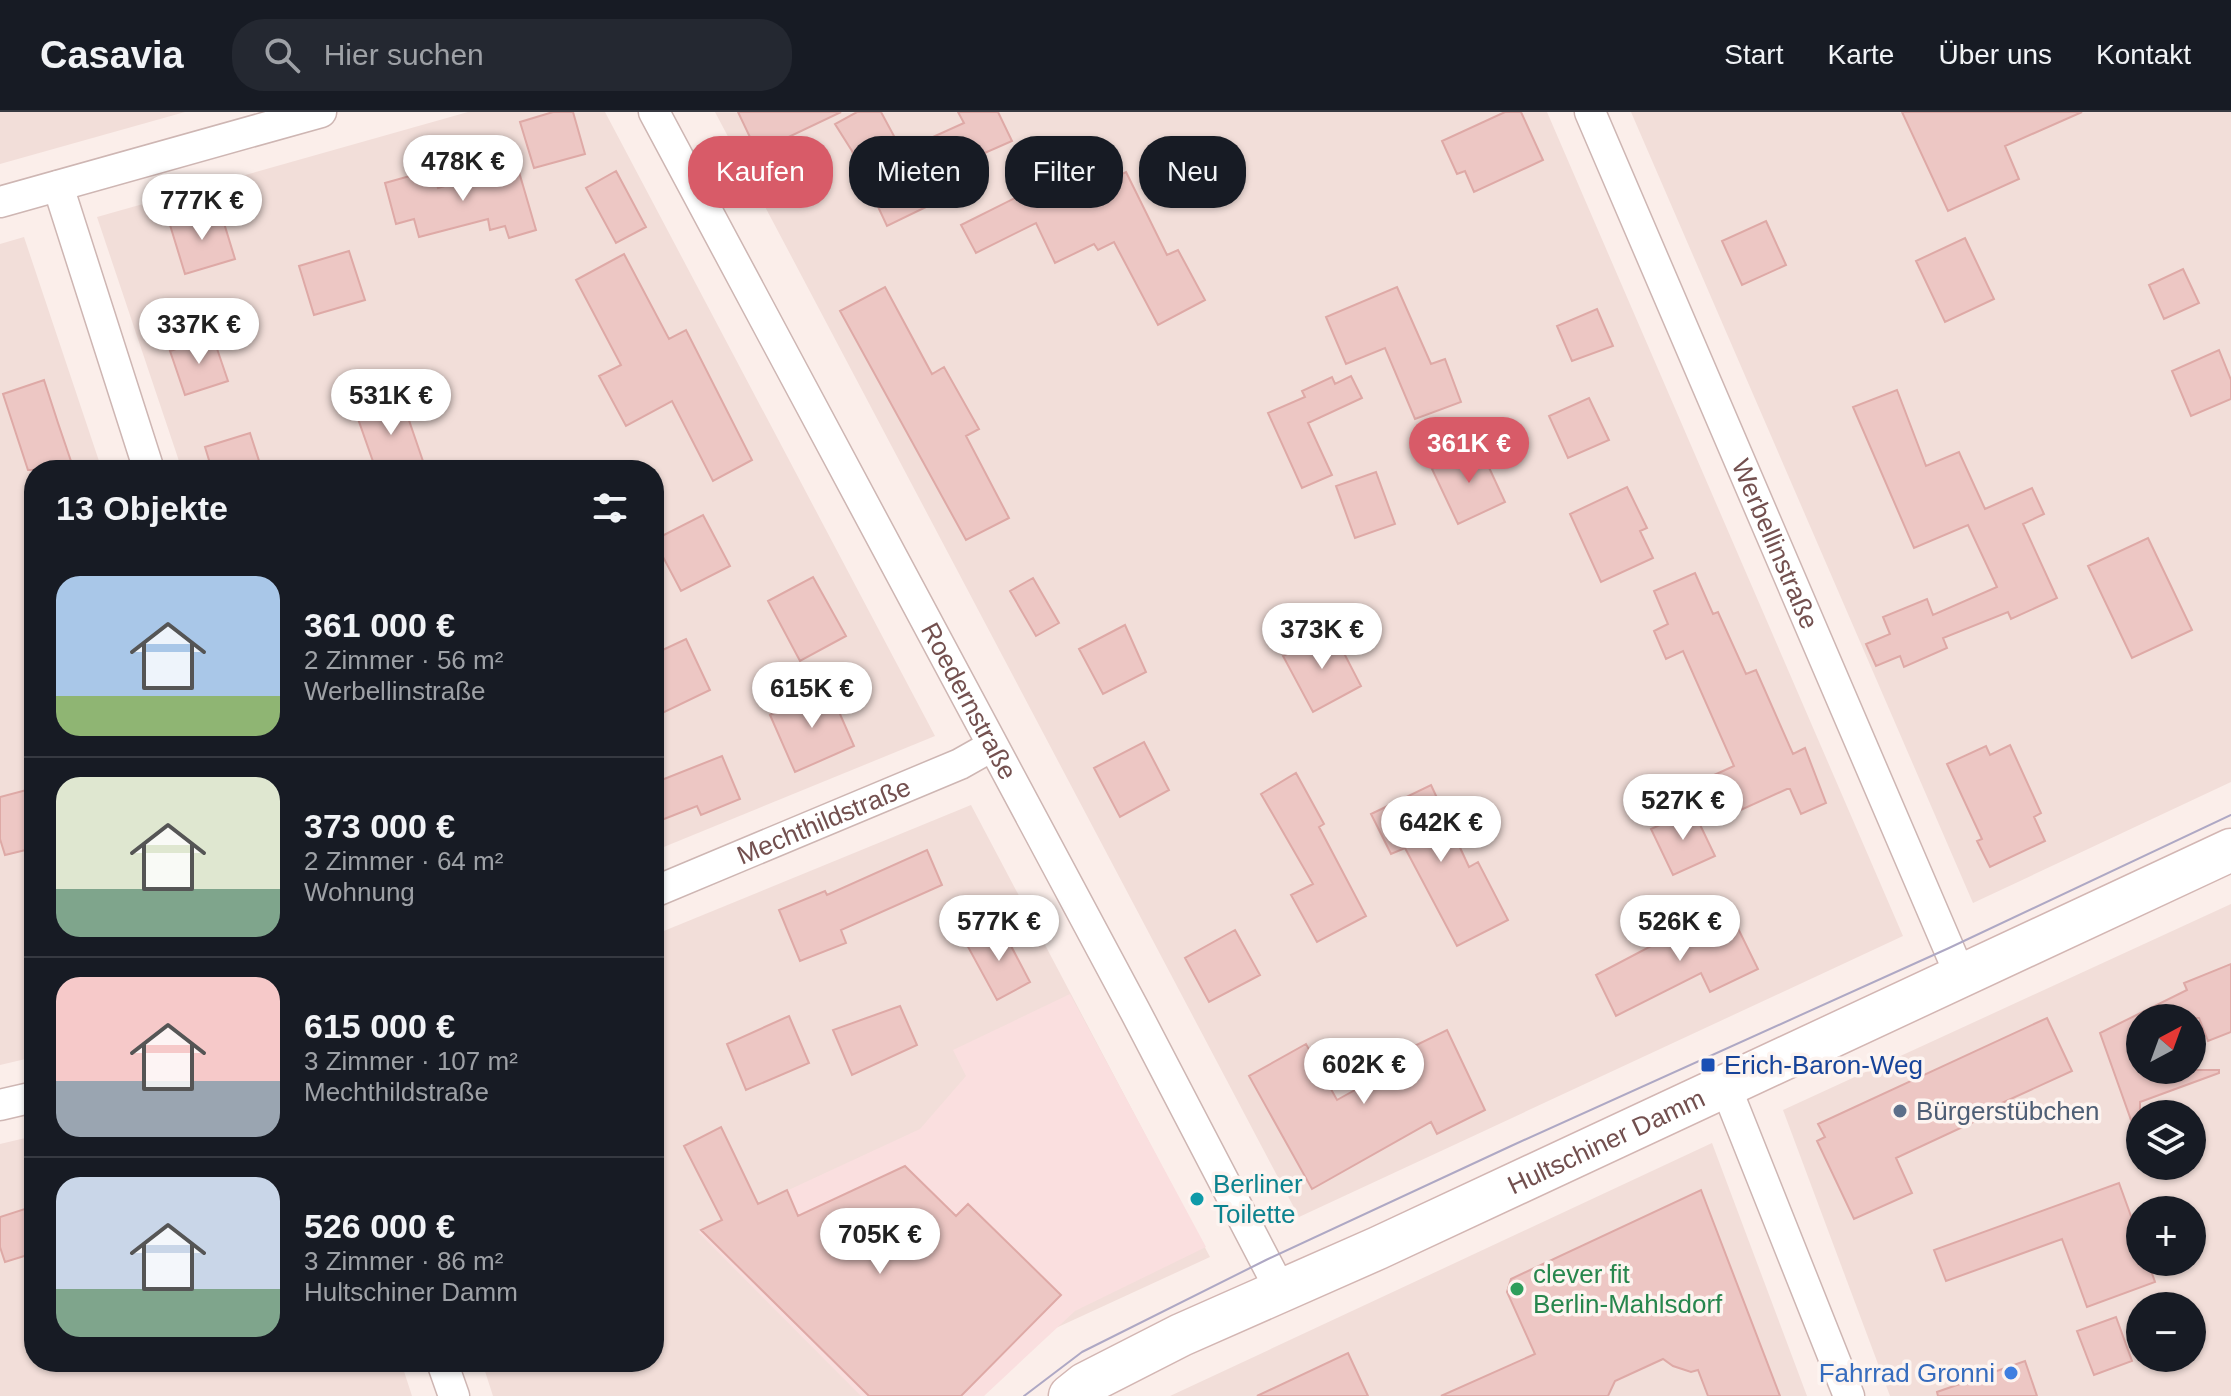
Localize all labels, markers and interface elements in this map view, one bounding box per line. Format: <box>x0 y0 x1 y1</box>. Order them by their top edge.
search box <box>232 19 792 91</box>
icon: search <box>260 33 304 77</box>
text: Casavia <box>40 34 184 76</box>
text: Hier suchen <box>324 38 484 71</box>
text: Start <box>1724 39 1783 70</box>
text: Karte <box>1827 39 1894 70</box>
text: Über uns <box>1938 39 2052 70</box>
text: Kontakt <box>2096 39 2191 70</box>
pin: 478K € <box>398 135 528 203</box>
chip: Kaufen <box>688 136 833 208</box>
chip: Mieten <box>849 136 989 208</box>
chip: Filter <box>1005 136 1123 208</box>
chip: Neu <box>1139 136 1246 208</box>
text: 478K € <box>421 146 505 176</box>
pin: 777K € <box>137 174 267 242</box>
text: 777K € <box>160 185 244 215</box>
pin: 337K € <box>134 298 264 366</box>
text: 337K € <box>157 309 241 339</box>
pin: 531K € <box>326 369 456 437</box>
text: 531K € <box>349 380 433 410</box>
pin: 361K € <box>1404 417 1534 485</box>
text: 361K € <box>1427 428 1511 458</box>
street label: Werbellinstraße <box>1726 455 1825 633</box>
icon: filters <box>588 486 632 530</box>
text: 13 Objekte <box>56 489 228 527</box>
pin: 373K € <box>1257 603 1387 671</box>
text: 361 000 € <box>304 606 455 644</box>
icon: home <box>120 608 216 704</box>
text: 373K € <box>1280 614 1364 644</box>
street label: Roedernstraße <box>915 617 1023 785</box>
text: 2 Zimmer · 56 m² <box>304 645 503 675</box>
pin: 615K € <box>747 662 877 730</box>
text: 615K € <box>770 673 854 703</box>
text: Werbellinstraße <box>304 676 486 706</box>
street label: Mechthildstraße <box>733 771 915 871</box>
pin: 527K € <box>1618 774 1748 842</box>
text: 527K € <box>1641 785 1725 815</box>
pin: 642K € <box>1376 796 1506 864</box>
text: 373 000 € <box>304 807 455 845</box>
text: 642K € <box>1399 807 1483 837</box>
icon: home <box>120 809 216 905</box>
text: 2 Zimmer · 64 m² <box>304 846 503 876</box>
text: Wohnung <box>304 877 415 907</box>
pin: 577K € <box>934 895 1064 963</box>
pin: 526K € <box>1615 895 1745 963</box>
text: 577K € <box>957 906 1041 936</box>
text: 526K € <box>1638 906 1722 936</box>
north arrow <box>2126 1004 2206 1084</box>
map controls <box>2126 1004 2206 1372</box>
text: 615 000 € <box>304 1007 455 1045</box>
icon: home <box>120 1009 216 1105</box>
pin: 602K € <box>1299 1038 1429 1106</box>
text: 3 Zimmer · 107 m² <box>304 1046 518 1076</box>
text: 602K € <box>1322 1049 1406 1079</box>
place label: Erich-Baron-Weg <box>1724 1050 1923 1080</box>
marker: Erich-Baron-Weg <box>1699 1056 1717 1074</box>
text: Mechthildstraße <box>304 1077 489 1107</box>
street label: Hultschiner Damm <box>1503 1083 1709 1200</box>
place label: Bürgerstübchen <box>1916 1096 2100 1126</box>
button: layers <box>2126 1100 2206 1180</box>
marker: Bürgerstübchen <box>1891 1102 1909 1120</box>
place label: Berliner Toilette <box>1213 1169 1303 1229</box>
marker: Berliner Toilette <box>1188 1190 1206 1208</box>
button: + <box>2126 1196 2206 1276</box>
text: 526 000 € <box>304 1207 455 1245</box>
pin: 705K € <box>815 1208 945 1276</box>
icon: home <box>120 1209 216 1305</box>
text: 705K € <box>838 1219 922 1249</box>
text: 3 Zimmer · 86 m² <box>304 1246 503 1276</box>
place label: clever fit Berlin-Mahlsdorf <box>1533 1259 1723 1319</box>
text: Hultschiner Damm <box>304 1277 518 1307</box>
marker: clever fit Berlin-Mahlsdorf <box>1508 1280 1526 1298</box>
button: − <box>2126 1292 2206 1372</box>
place label: Fahrrad Gronni <box>1819 1358 1995 1388</box>
marker: Fahrrad Gronni <box>2002 1364 2020 1382</box>

